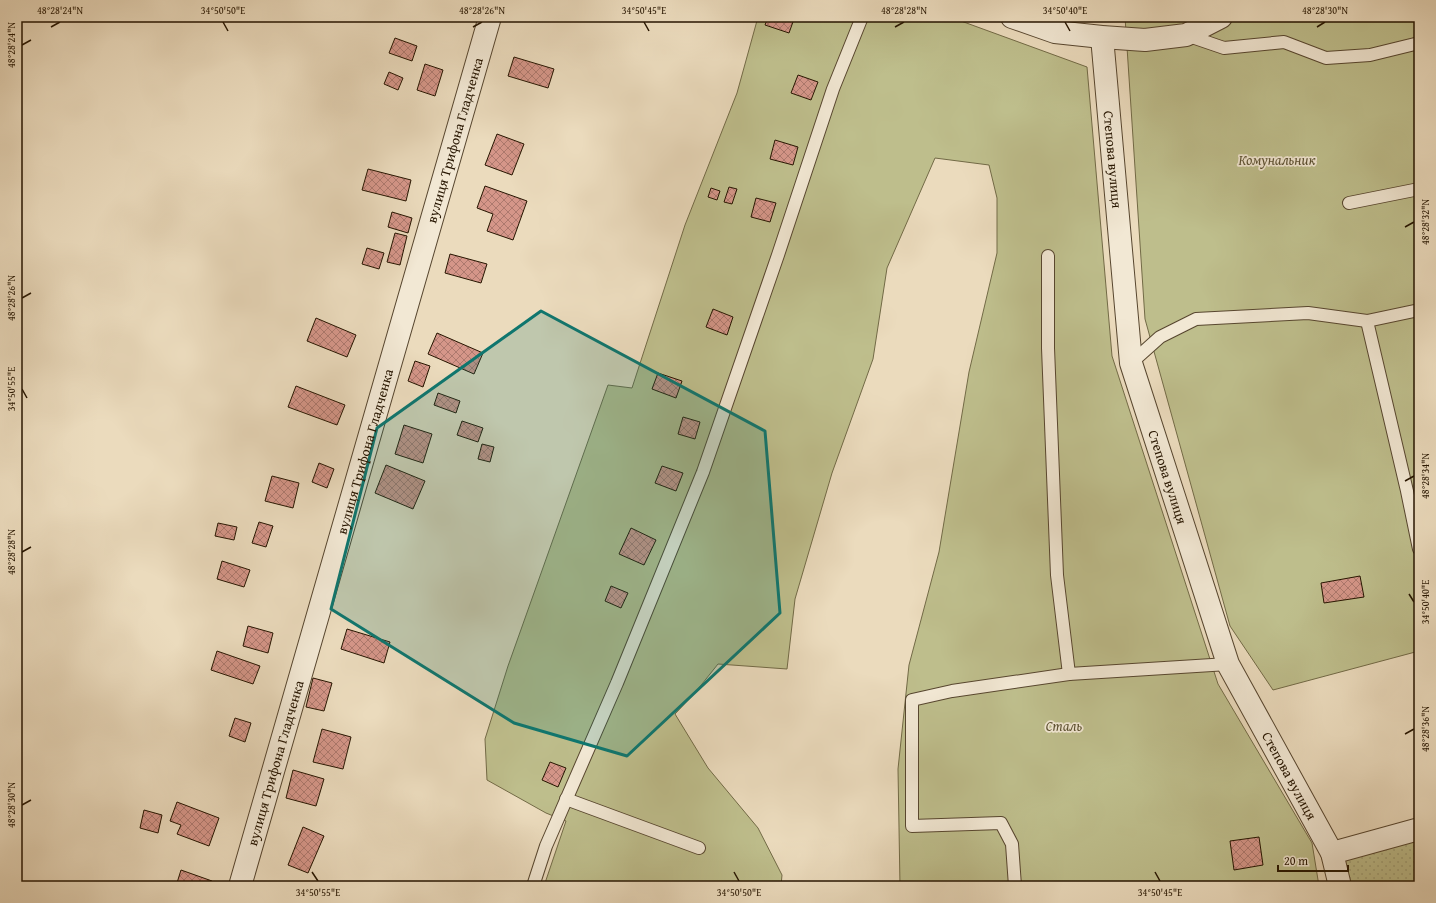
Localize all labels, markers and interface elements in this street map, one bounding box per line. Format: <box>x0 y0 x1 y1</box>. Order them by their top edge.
text: 48°28'24"N <box>37 3 83 18</box>
text: 34°50'50"E <box>201 3 245 18</box>
text: 48°28'26"N <box>459 3 505 18</box>
text: 34°50'45"E <box>622 3 666 18</box>
text: 48°28'28"N <box>881 3 927 18</box>
text: 34°50'40"E <box>1043 3 1087 18</box>
text: 48°28'30"N <box>1302 3 1348 18</box>
text: 48°28'24"N <box>4 22 19 68</box>
street label: вулиця Трифона Гладченка <box>421 55 488 225</box>
street label: Степова вулиця <box>1099 110 1127 209</box>
park label: Комунальник <box>1238 150 1316 170</box>
text: 48°28'32"N <box>1418 199 1433 245</box>
text: 48°28'26"N <box>4 275 19 321</box>
street label: вулиця Трифона Гладченка <box>332 366 398 537</box>
text: 34°50'55"E <box>4 367 19 411</box>
street label: Степова вулиця <box>1143 427 1192 527</box>
text: 48°28'34"N <box>1418 453 1433 499</box>
text: 48°28'28"N <box>4 529 19 575</box>
text: 34°50'40"E <box>1418 580 1433 624</box>
street label: вулиця Трифона Гладченка <box>242 678 309 848</box>
text: 48°28'36"N <box>1418 706 1433 752</box>
park label: Сталь <box>1046 716 1083 736</box>
street label: Степова вулиця <box>1257 728 1322 823</box>
text: 48°28'30"N <box>4 782 19 828</box>
scale bar <box>1278 847 1348 873</box>
text: 20 m <box>1284 852 1308 869</box>
text: 34°50'55"E <box>296 885 340 900</box>
text: 34°50'50"E <box>717 885 761 900</box>
text: 34°50'45"E <box>1138 885 1182 900</box>

